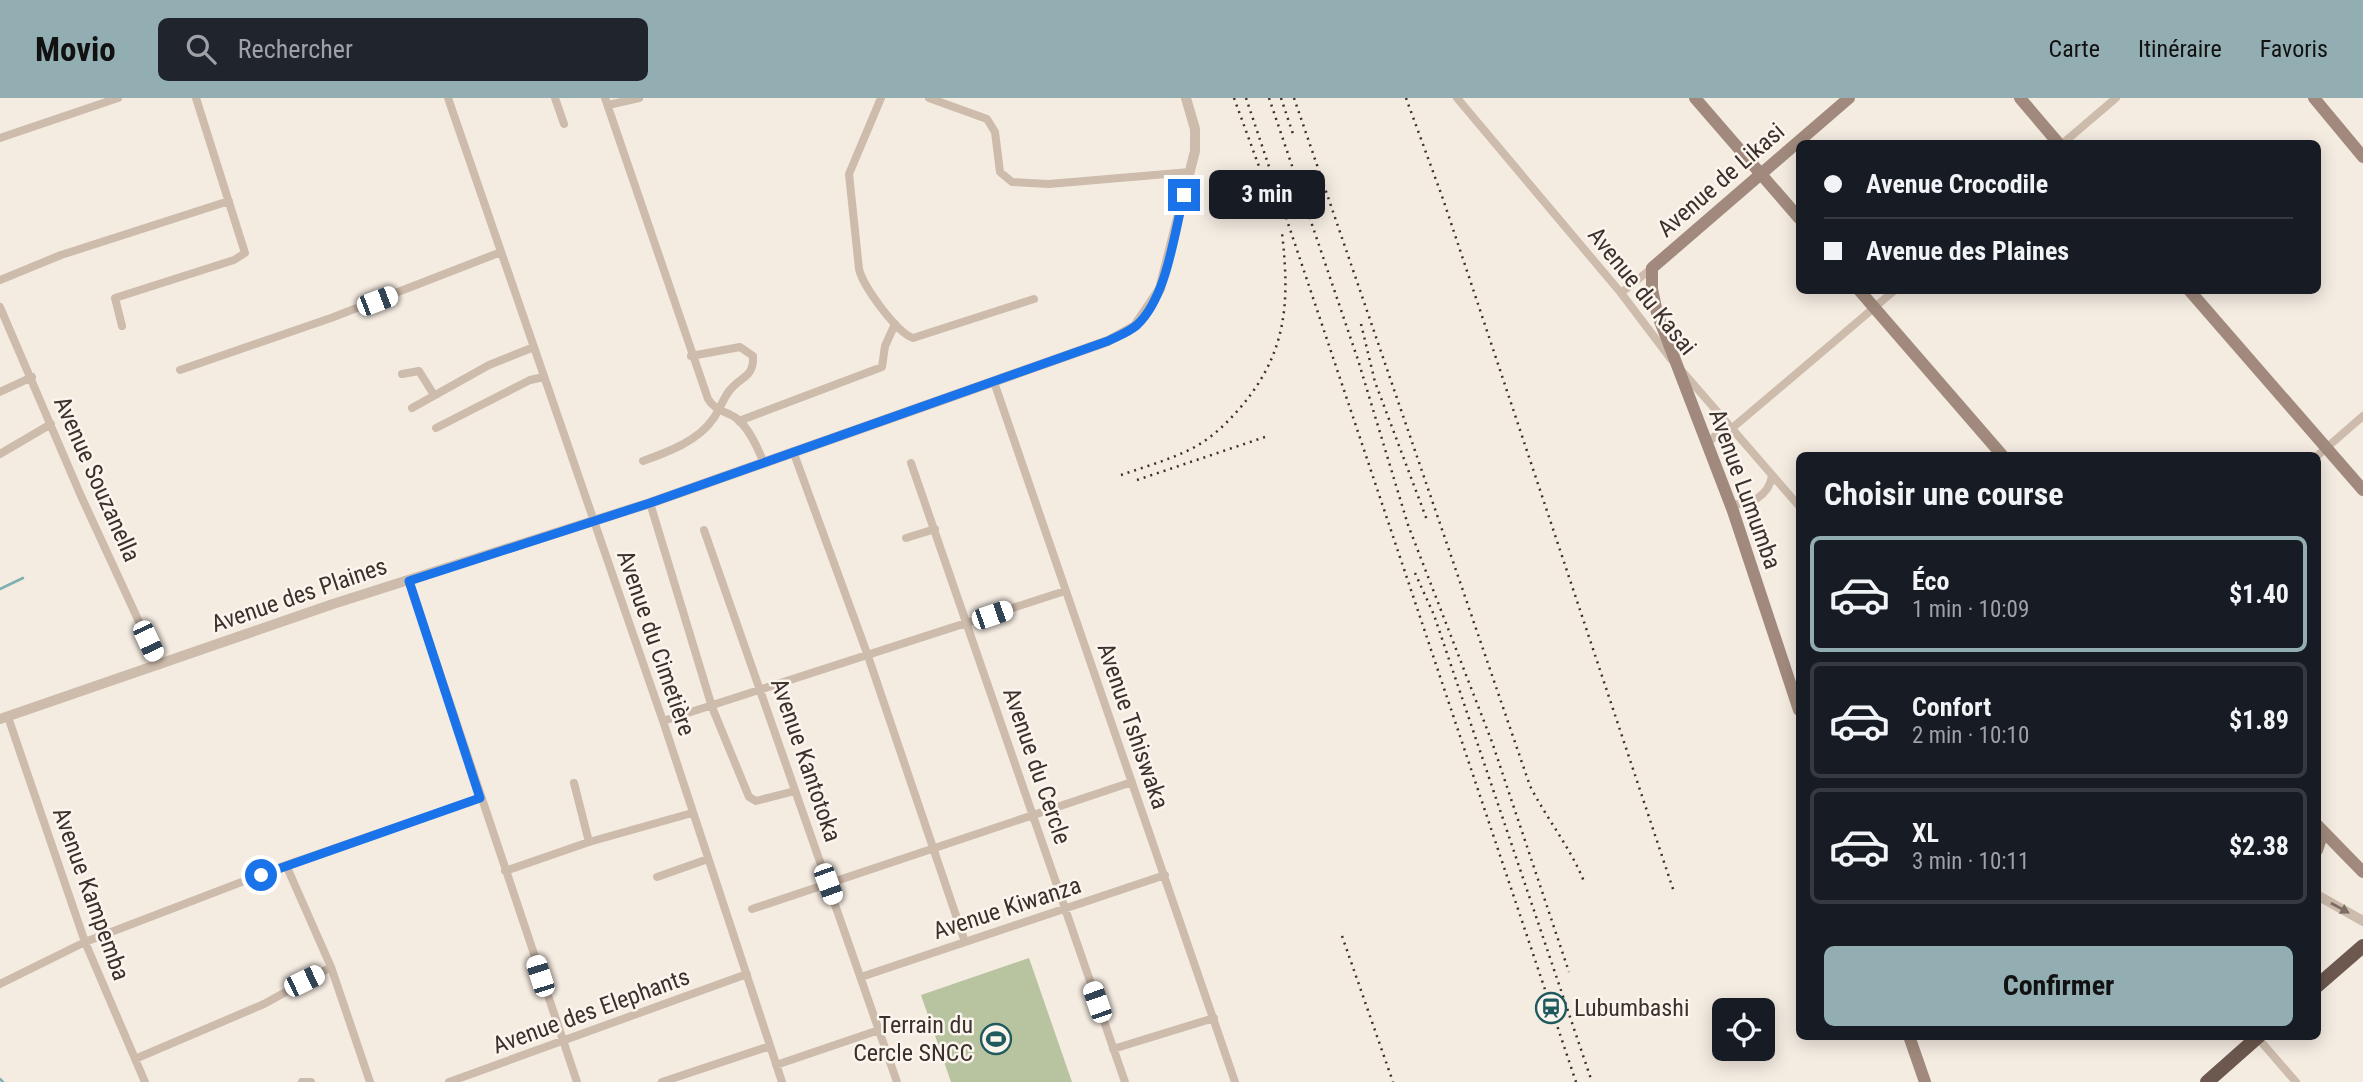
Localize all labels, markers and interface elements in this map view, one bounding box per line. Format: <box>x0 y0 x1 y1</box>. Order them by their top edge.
search box <box>158 18 648 81</box>
text: Movio <box>35 30 116 69</box>
icon: search <box>182 30 220 68</box>
text: Rechercher <box>238 34 353 64</box>
text: Carte <box>2049 35 2100 63</box>
text: Itinéraire <box>2138 35 2222 63</box>
text: Favoris <box>2260 35 2328 63</box>
street label: Avenue de Likasi <box>1652 117 1790 243</box>
text: Avenue Crocodile <box>1866 169 2048 199</box>
callout: 3 min <box>1208 170 1324 220</box>
route end <box>1168 179 1200 211</box>
text: 3 min <box>1241 181 1293 208</box>
street label: Avenue du Kasai <box>1582 222 1702 360</box>
text: Avenue des Plaines <box>1866 236 2069 266</box>
car <box>354 284 401 318</box>
street label: Avenue Souzanella <box>48 392 146 566</box>
street label: Avenue Lumumba <box>1703 405 1787 573</box>
text: Choisir une course <box>1824 475 2064 513</box>
street label: Avenue du Cimetière <box>611 547 701 739</box>
street label: Avenue des Plaines <box>208 552 390 638</box>
icon: car <box>1828 563 1891 626</box>
text: Éco <box>1912 566 1949 596</box>
text: $1.40 <box>2229 579 2289 609</box>
text: 1 min · 10:09 <box>1912 596 2029 623</box>
car <box>969 598 1016 632</box>
car <box>130 618 167 664</box>
street label: Avenue Tshiswaka <box>1091 639 1175 813</box>
street label: Avenue Kantotoka <box>765 675 847 845</box>
street label: Avenue du Cercle <box>997 684 1077 848</box>
icon: car <box>1828 689 1891 752</box>
text: Confort <box>1912 692 1991 722</box>
text: $1.89 <box>2229 705 2289 735</box>
text: 2 min · 10:10 <box>1912 722 2029 749</box>
street label: Avenue Kampemba <box>47 804 135 984</box>
icon: car <box>1828 815 1891 878</box>
text: XL <box>1912 818 1939 848</box>
text: $2.38 <box>2229 831 2289 861</box>
text: 3 min · 10:11 <box>1912 848 2029 875</box>
route start <box>245 859 277 891</box>
car <box>811 861 846 907</box>
street label: Avenue Kiwanza <box>929 871 1085 945</box>
one-way arrow <box>2330 902 2350 914</box>
button: Confirmer <box>1824 946 2293 1026</box>
car <box>524 953 557 999</box>
car <box>281 962 328 1000</box>
street label: Avenue des Elephants <box>489 962 693 1060</box>
car <box>1081 979 1114 1025</box>
station icon: Lubumbashi <box>1534 991 1568 1025</box>
place label: Lubumbashi <box>1574 994 1689 1022</box>
map controls <box>1712 998 1775 1061</box>
button: locate <box>1712 998 1775 1061</box>
place label: Terrain du Cercle SNCC <box>853 1011 973 1067</box>
sports icon: Terrain du Cercle SNCC <box>979 1022 1013 1056</box>

